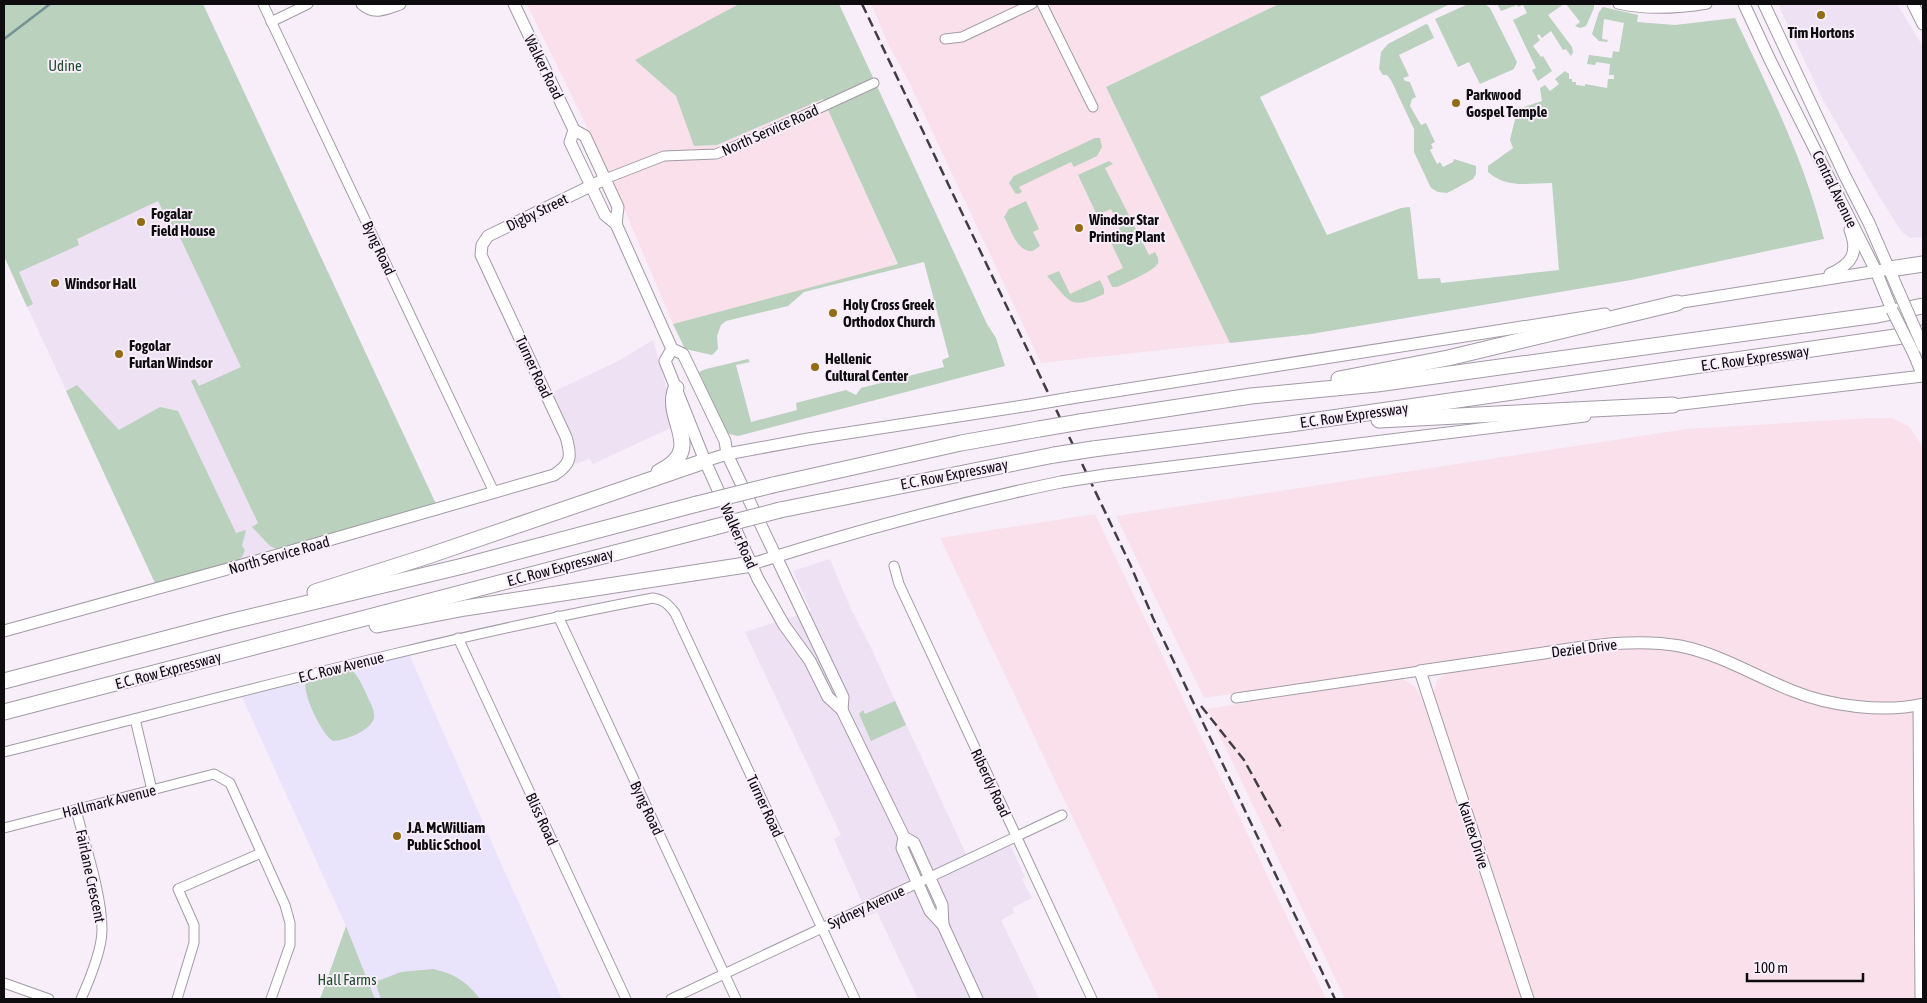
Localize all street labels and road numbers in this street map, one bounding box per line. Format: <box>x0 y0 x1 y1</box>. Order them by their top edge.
street label: Walker Road <box>521 32 567 102</box>
street label: North Service Road <box>719 101 821 159</box>
street label: Central Avenue <box>1809 148 1861 231</box>
street label: Digby Street <box>503 190 571 234</box>
street label: Byng Road <box>359 218 399 278</box>
street label: Turner Road <box>512 333 556 401</box>
street label: E.C. Row Expressway <box>1700 342 1810 374</box>
street label: E.C. Row Expressway <box>1299 399 1409 431</box>
street label: E.C. Row Expressway <box>899 455 1009 493</box>
street label: Walker Road <box>717 501 761 571</box>
street label: North Service Road <box>227 532 331 578</box>
street label: E.C. Row Expressway <box>505 545 615 589</box>
street label: Deziel Drive <box>1550 636 1618 660</box>
street label: E.C. Row Expressway <box>113 648 223 692</box>
street label: E.C. Row Avenue <box>297 648 386 686</box>
street label: Riberdy Road <box>968 746 1014 820</box>
street label: Turner Road <box>743 772 787 840</box>
street label: Byng Road <box>627 778 667 838</box>
street label: Hallmark Avenue <box>60 781 158 821</box>
street label: Bliss Road <box>522 790 562 848</box>
street label: Kautex Drive <box>1455 799 1493 871</box>
street label: Fairlane Crescent <box>73 828 109 924</box>
street label: Sydney Avenue <box>825 882 907 932</box>

